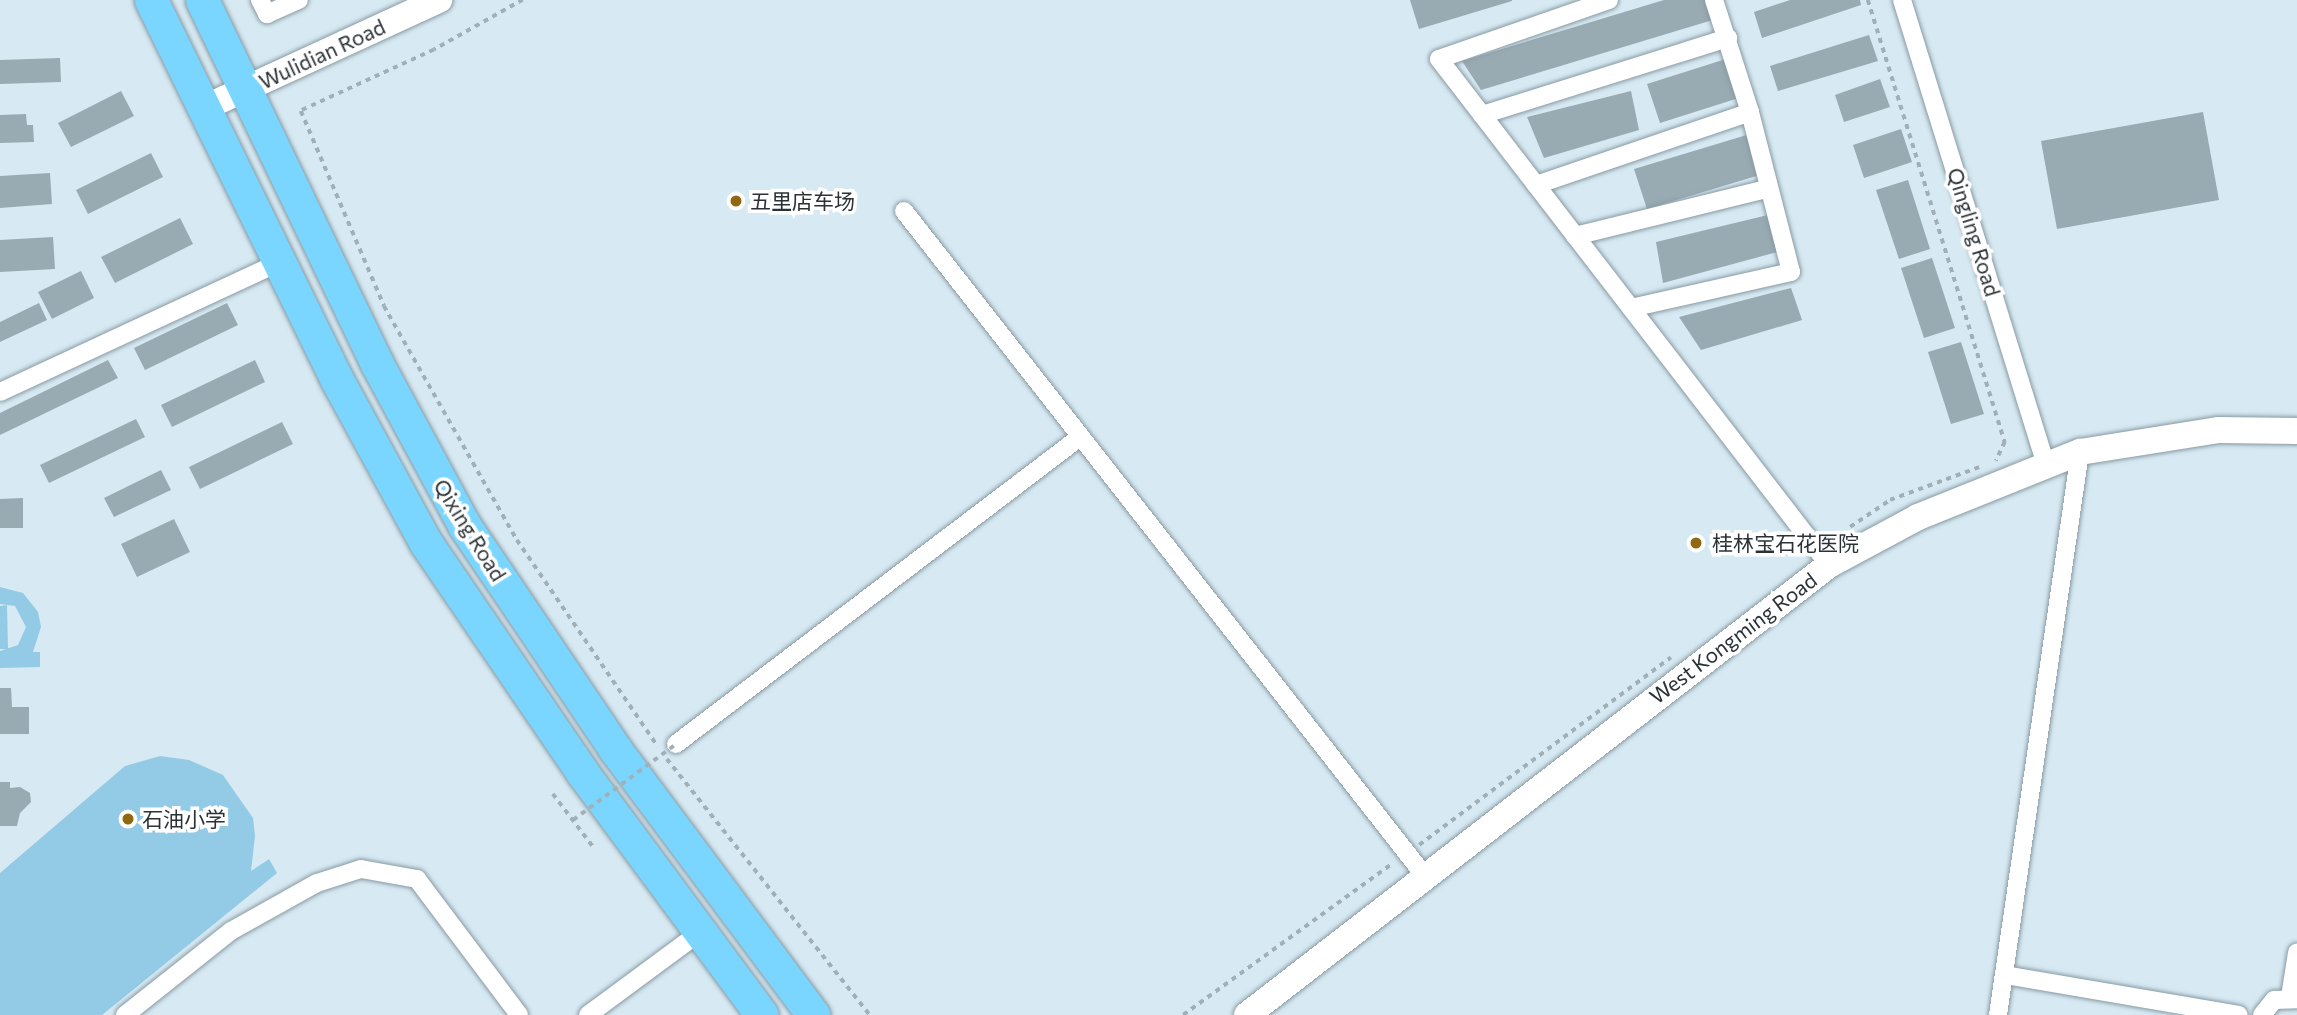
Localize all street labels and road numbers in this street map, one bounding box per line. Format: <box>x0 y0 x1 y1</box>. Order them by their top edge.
street label: Wulidian Road <box>255 14 389 94</box>
street label: Qingling Road <box>1942 165 2006 299</box>
street label: Qixing Road <box>429 474 511 586</box>
street label: West Kongming Road <box>1644 567 1822 709</box>

